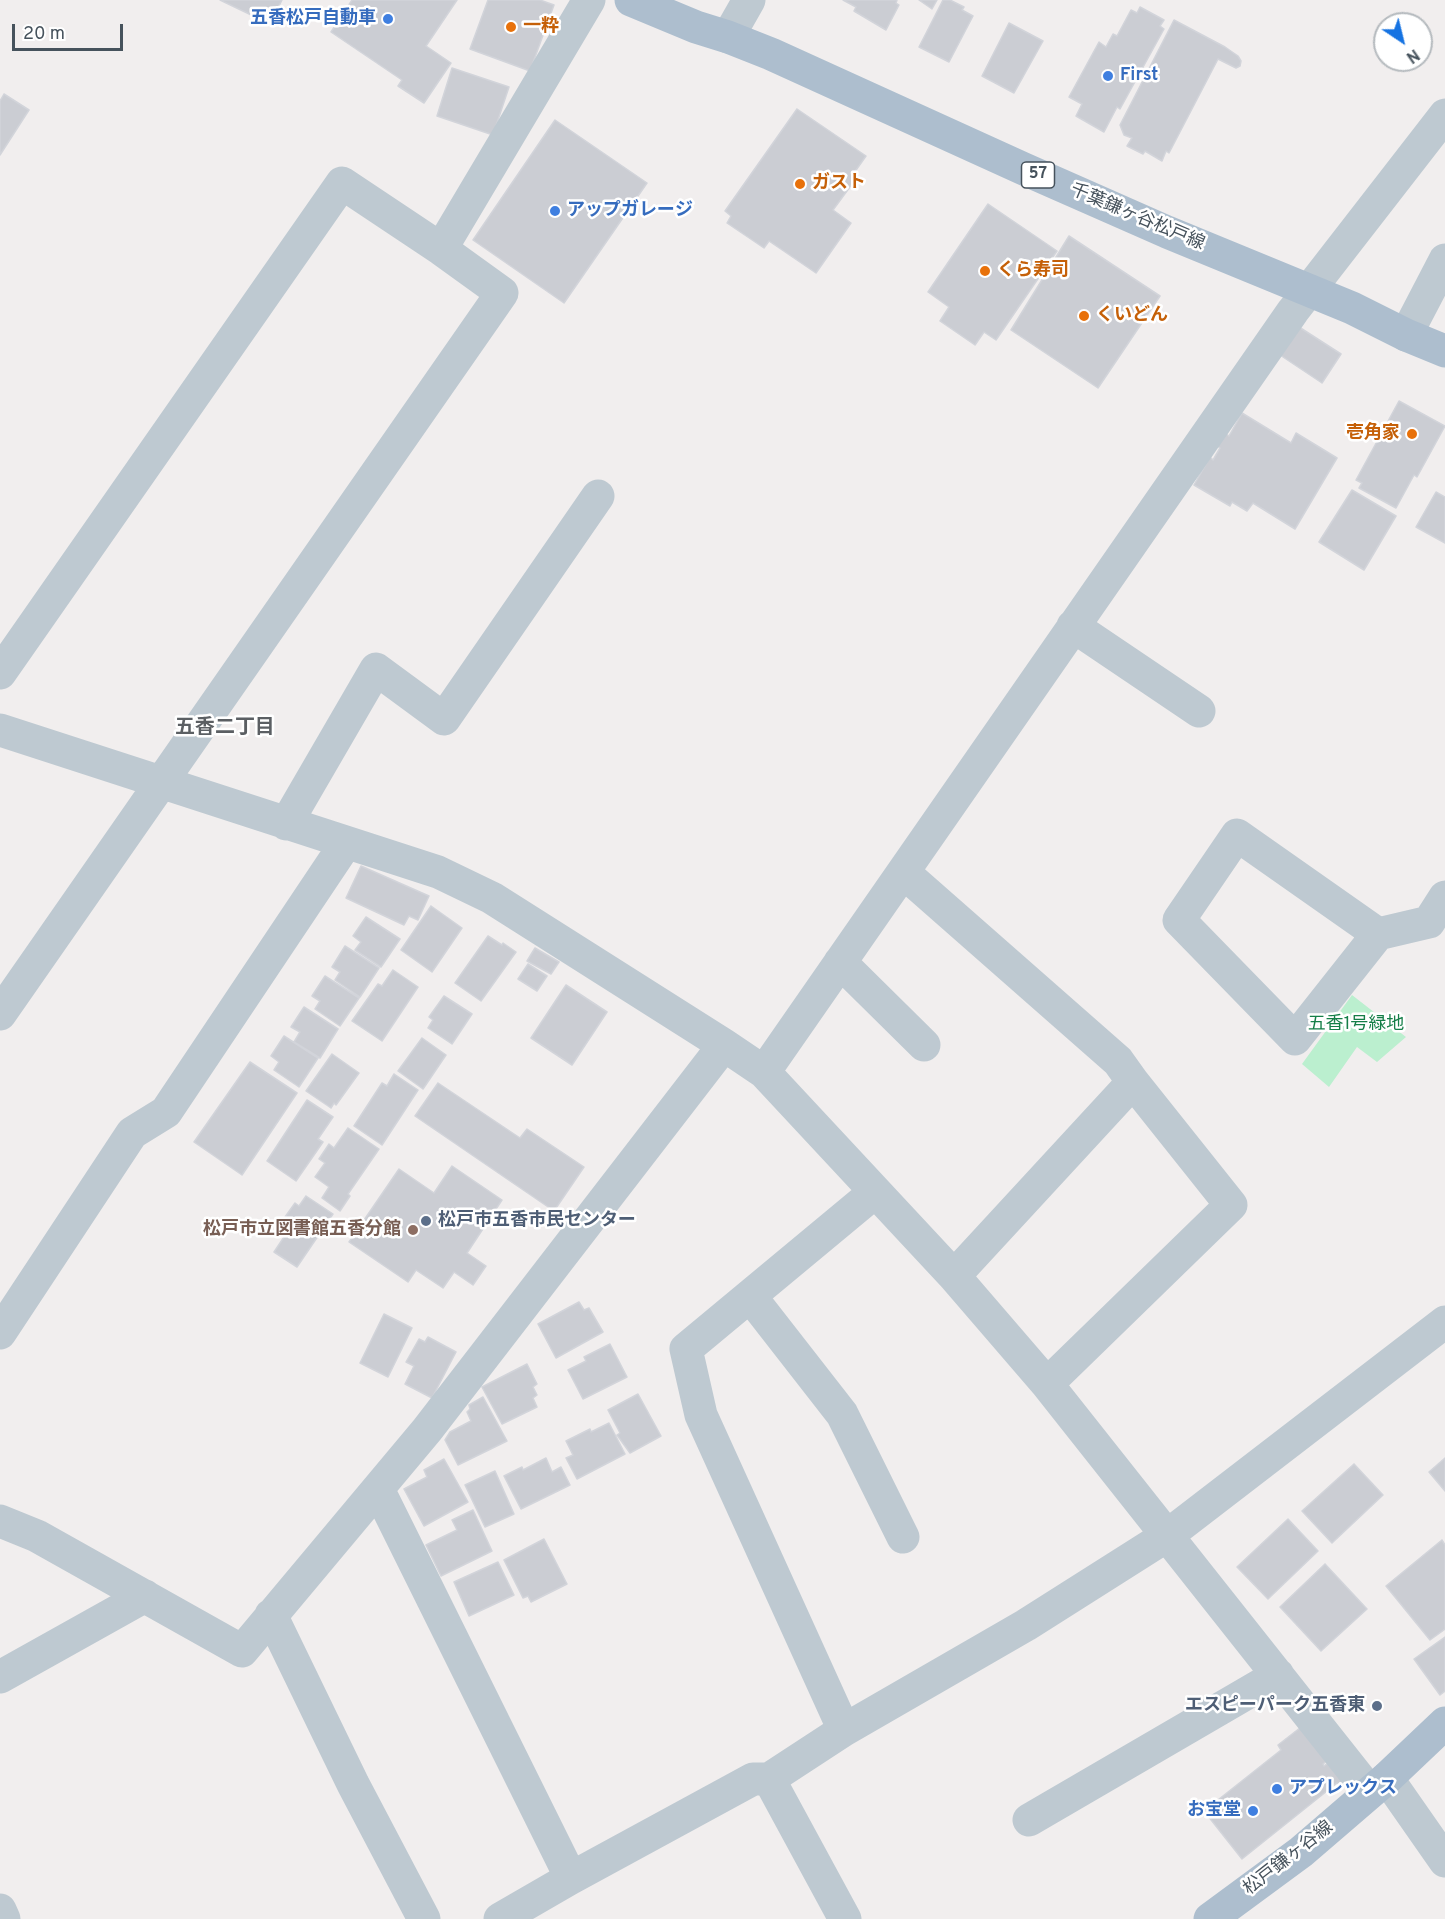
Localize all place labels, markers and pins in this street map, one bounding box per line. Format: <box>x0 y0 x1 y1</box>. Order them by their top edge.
place label: 五香松戸自動車 <box>250 8 376 30</box>
marker: 五香松戸自動車 <box>381 12 395 26</box>
place label: 一粋 <box>523 16 559 38</box>
marker: 一粋 <box>504 20 518 34</box>
place label: First <box>1120 65 1158 87</box>
marker: First <box>1101 69 1115 83</box>
place label: ガスト <box>812 173 866 195</box>
marker: ガスト <box>793 177 807 191</box>
place label: アップガレージ <box>567 200 693 222</box>
marker: アップガレージ <box>548 204 562 218</box>
place label: くら寿司 <box>997 260 1069 282</box>
marker: くら寿司 <box>978 264 992 278</box>
place label: くいどん <box>1096 305 1168 327</box>
marker: くいどん <box>1077 309 1091 323</box>
place label: 壱角家 <box>1346 423 1400 445</box>
marker: 壱角家 <box>1405 427 1419 441</box>
place label: 松戸市五香市民センター <box>438 1210 636 1232</box>
marker: 松戸市五香市民センター <box>419 1214 433 1228</box>
place label: 松戸市立図書館五香分館 <box>203 1219 401 1241</box>
marker: 松戸市立図書館五香分館 <box>406 1223 420 1237</box>
place label: エスピーパーク五香東 <box>1185 1695 1365 1717</box>
marker: エスピーパーク五香東 <box>1370 1699 1384 1713</box>
place label: アプレックス <box>1289 1778 1397 1800</box>
marker: アプレックス <box>1270 1782 1284 1796</box>
place label: お宝堂 <box>1187 1800 1241 1822</box>
marker: お宝堂 <box>1246 1804 1260 1818</box>

